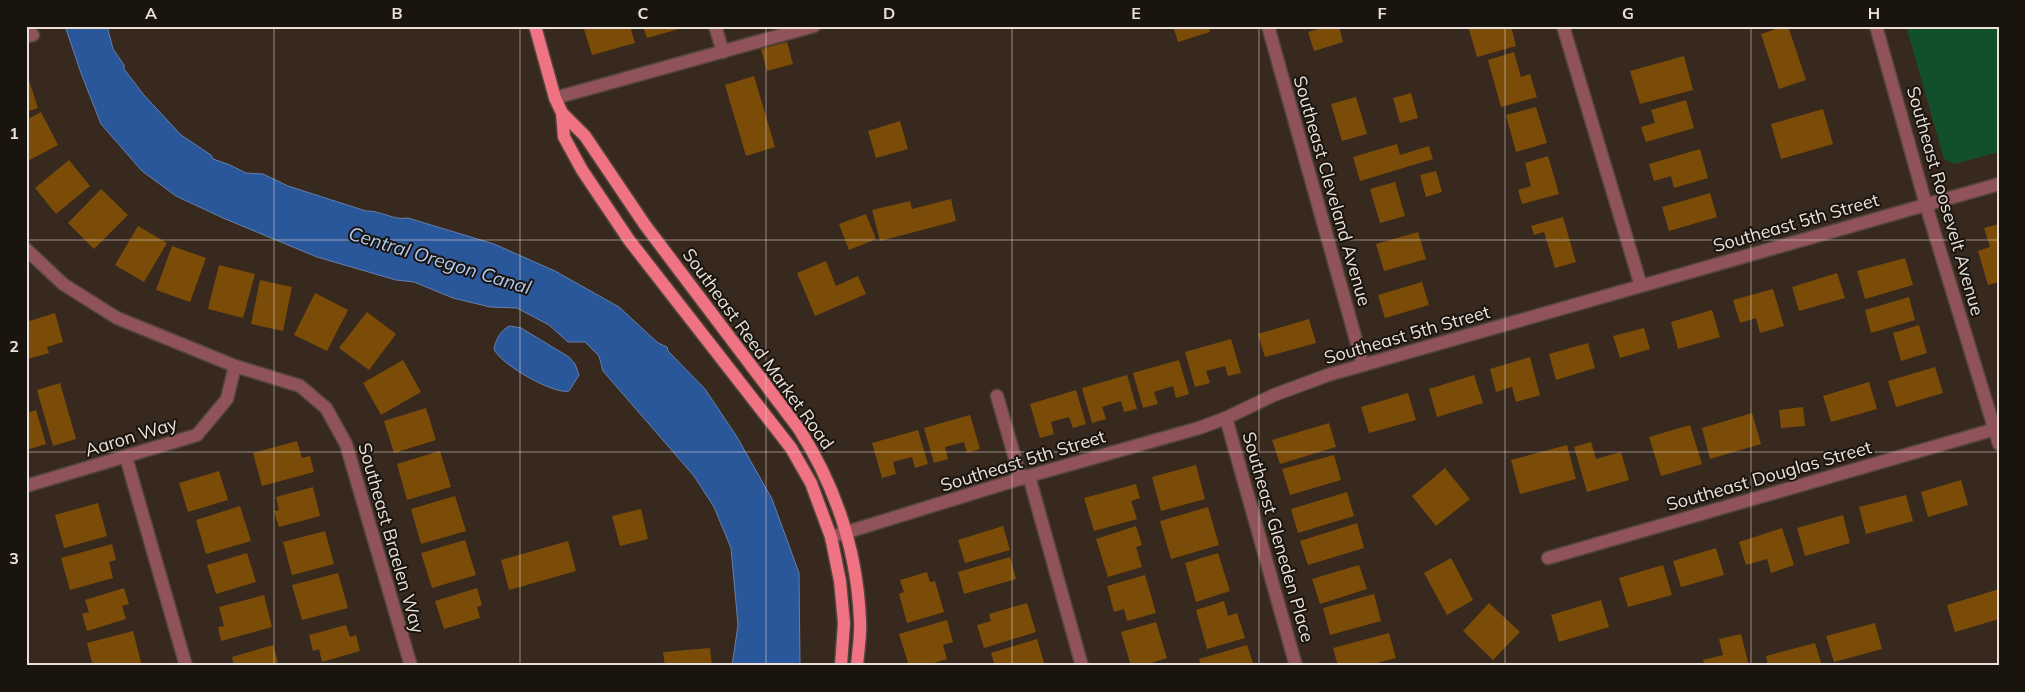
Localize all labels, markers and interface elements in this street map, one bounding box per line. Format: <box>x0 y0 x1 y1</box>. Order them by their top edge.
text: A <box>145 3 157 23</box>
text: B <box>391 3 403 23</box>
text: C <box>638 3 649 23</box>
text: D <box>883 3 895 23</box>
text: E <box>1131 3 1141 23</box>
text: F <box>1377 3 1387 23</box>
text: G <box>1622 3 1634 23</box>
text: H <box>1868 3 1880 23</box>
street label: Southeast Cleveland Avenue <box>1289 73 1376 309</box>
street label: Southeast Roosevelt Avenue <box>1902 83 1989 318</box>
text: 1 <box>9 123 19 143</box>
street label: Southeast 5th Street <box>1710 188 1881 257</box>
water label: Central Oregon Canal <box>346 221 535 299</box>
street label: Southeast Reed Market Road <box>678 244 839 454</box>
street label: Southeast 5th Street <box>1321 300 1492 369</box>
text: 2 <box>9 336 19 356</box>
street label: Aaron Way <box>82 411 180 461</box>
street label: Southeast 5th Street <box>938 424 1108 497</box>
street label: Southeast Gleneden Place <box>1237 429 1320 645</box>
street label: Southeast Douglas Street <box>1664 435 1874 516</box>
street label: Southeast Braelen Way <box>353 440 430 636</box>
text: 3 <box>9 548 19 568</box>

